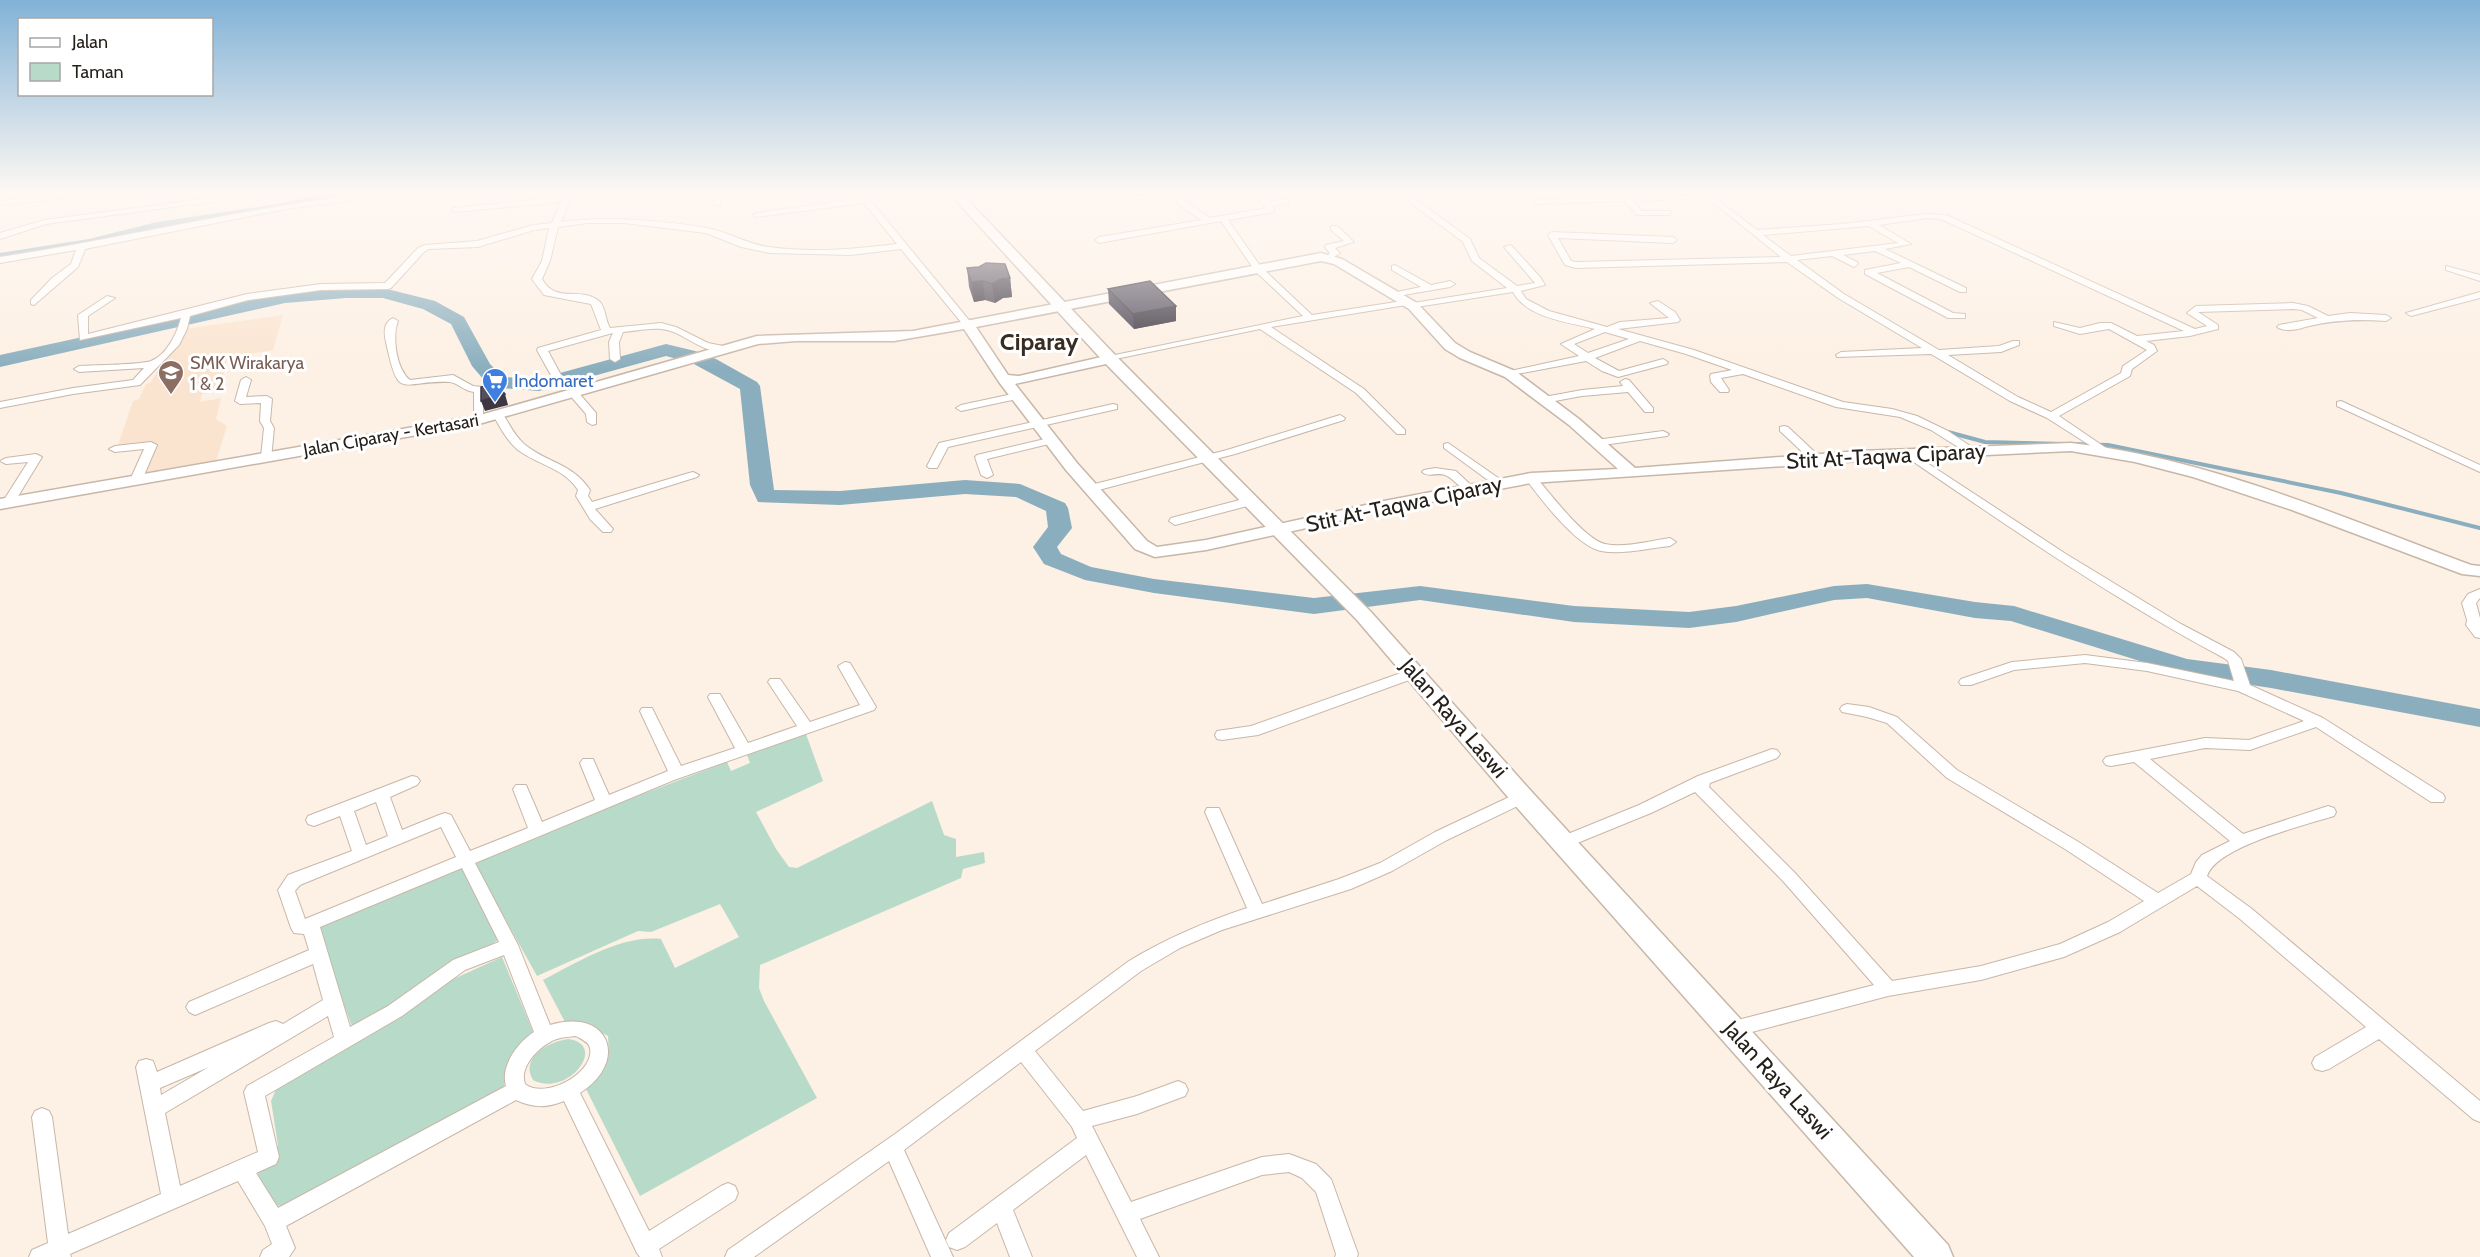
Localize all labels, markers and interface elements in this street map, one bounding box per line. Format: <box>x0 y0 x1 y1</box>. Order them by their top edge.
legend <box>18 18 213 96</box>
text: Jalan <box>71 31 108 53</box>
text: Taman <box>72 61 124 83</box>
district label: Ciparay <box>1000 327 1078 356</box>
place label: SMK Wirakarya 1 & 2 <box>190 352 305 395</box>
school or university icon: SMK Wirakarya 1 & 2 <box>156 358 186 396</box>
supermarket icon: Indomaret <box>480 366 510 404</box>
place label: Indomaret <box>514 370 594 392</box>
street label: Jalan Ciparay - Kertasari <box>301 409 480 461</box>
street label: Stit At-Taqwa Ciparay <box>1785 437 1987 475</box>
street label: Stit At-Taqwa Ciparay <box>1303 470 1505 538</box>
street label: Jalan Raya Laswi <box>1394 652 1513 783</box>
street label: Jalan Raya Laswi <box>1717 1014 1838 1145</box>

